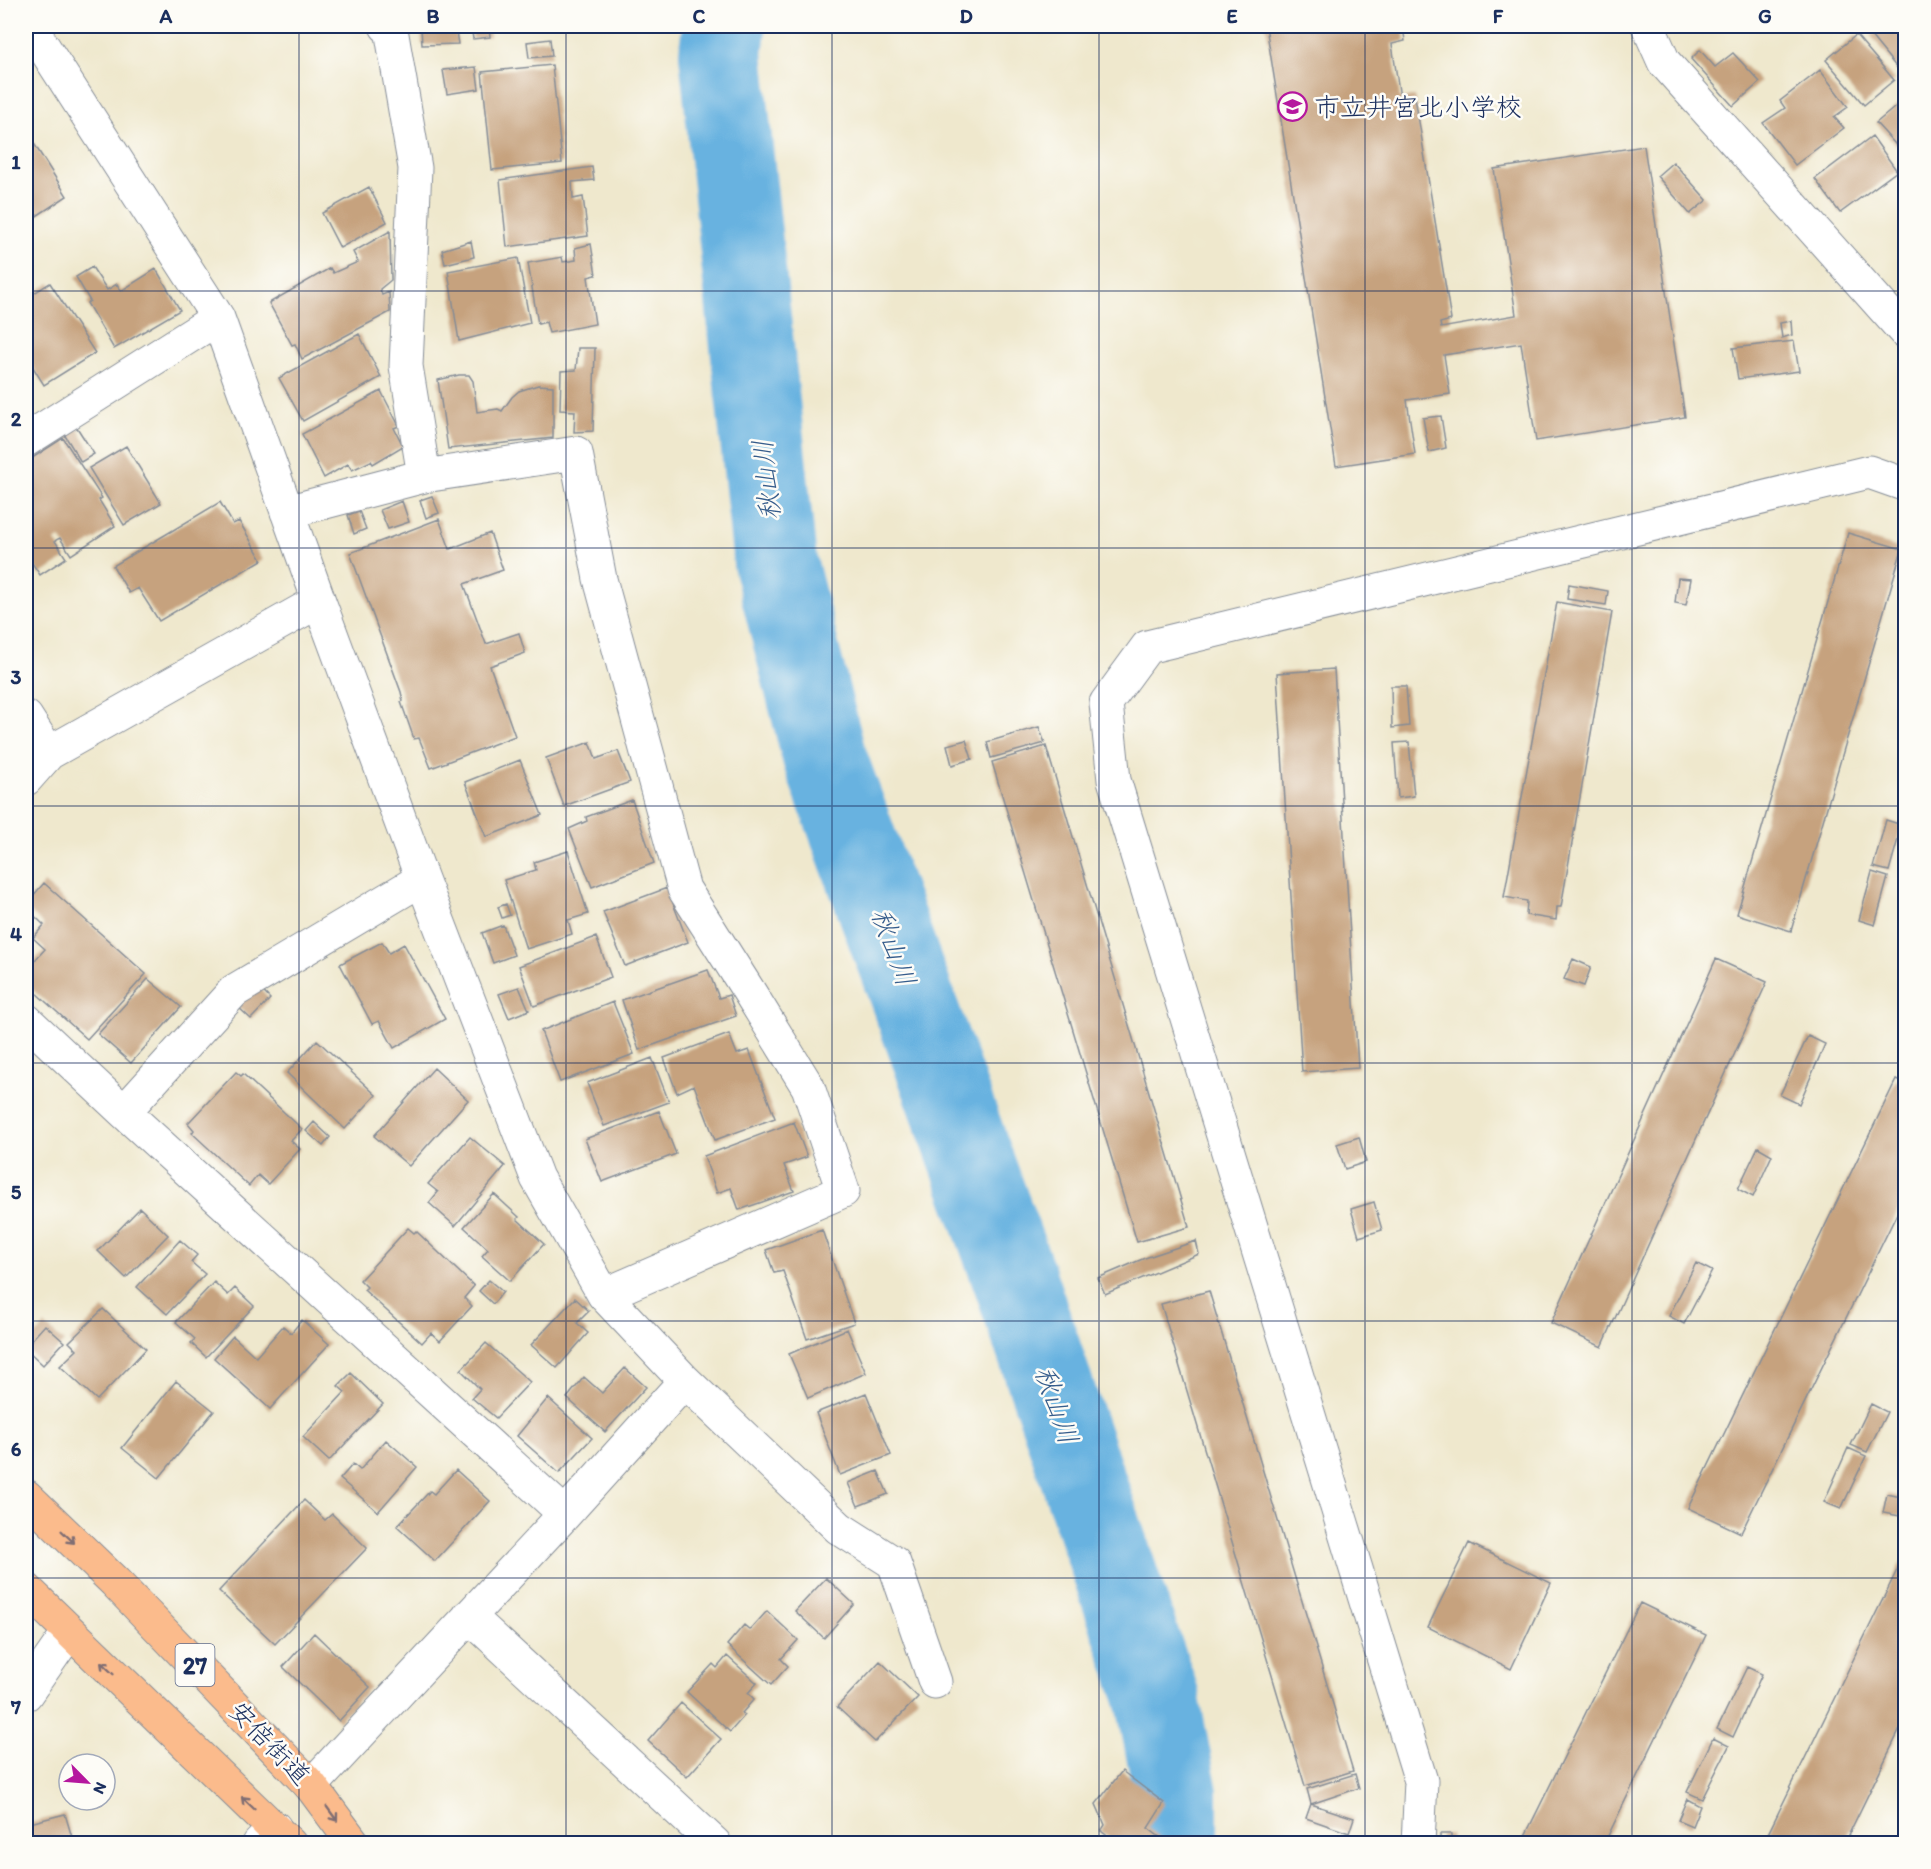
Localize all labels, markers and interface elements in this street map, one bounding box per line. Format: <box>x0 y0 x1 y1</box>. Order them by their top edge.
text: A <box>159 4 173 28</box>
text: B <box>427 4 440 28</box>
text: C <box>693 4 706 28</box>
text: D <box>959 4 973 28</box>
text: E <box>1226 4 1238 28</box>
text: F <box>1493 4 1504 28</box>
text: G <box>1758 4 1772 28</box>
school or university icon: 市立井宮北小学校 <box>1277 91 1309 123</box>
place label: 市立井宮北小学校 <box>1314 91 1522 123</box>
text: 1 <box>11 150 21 174</box>
text: 2 <box>11 407 22 431</box>
water label: 秋山川 <box>745 438 787 522</box>
text: 3 <box>11 665 22 689</box>
water label: 秋山川 <box>865 903 923 991</box>
text: 4 <box>10 922 22 946</box>
text: 5 <box>11 1180 22 1204</box>
water label: 秋山川 <box>1028 1361 1086 1449</box>
text: 6 <box>11 1437 22 1461</box>
one-way arrow <box>60 1529 75 1544</box>
road number: 27 <box>176 1644 214 1686</box>
one-way arrow <box>100 1662 115 1676</box>
street label: 安倍街道 <box>222 1694 318 1792</box>
text: 7 <box>10 1695 21 1719</box>
north arrow <box>57 1752 117 1812</box>
text: N <box>89 1779 111 1797</box>
one-way arrow <box>241 1796 256 1810</box>
one-way arrow <box>326 1806 339 1822</box>

